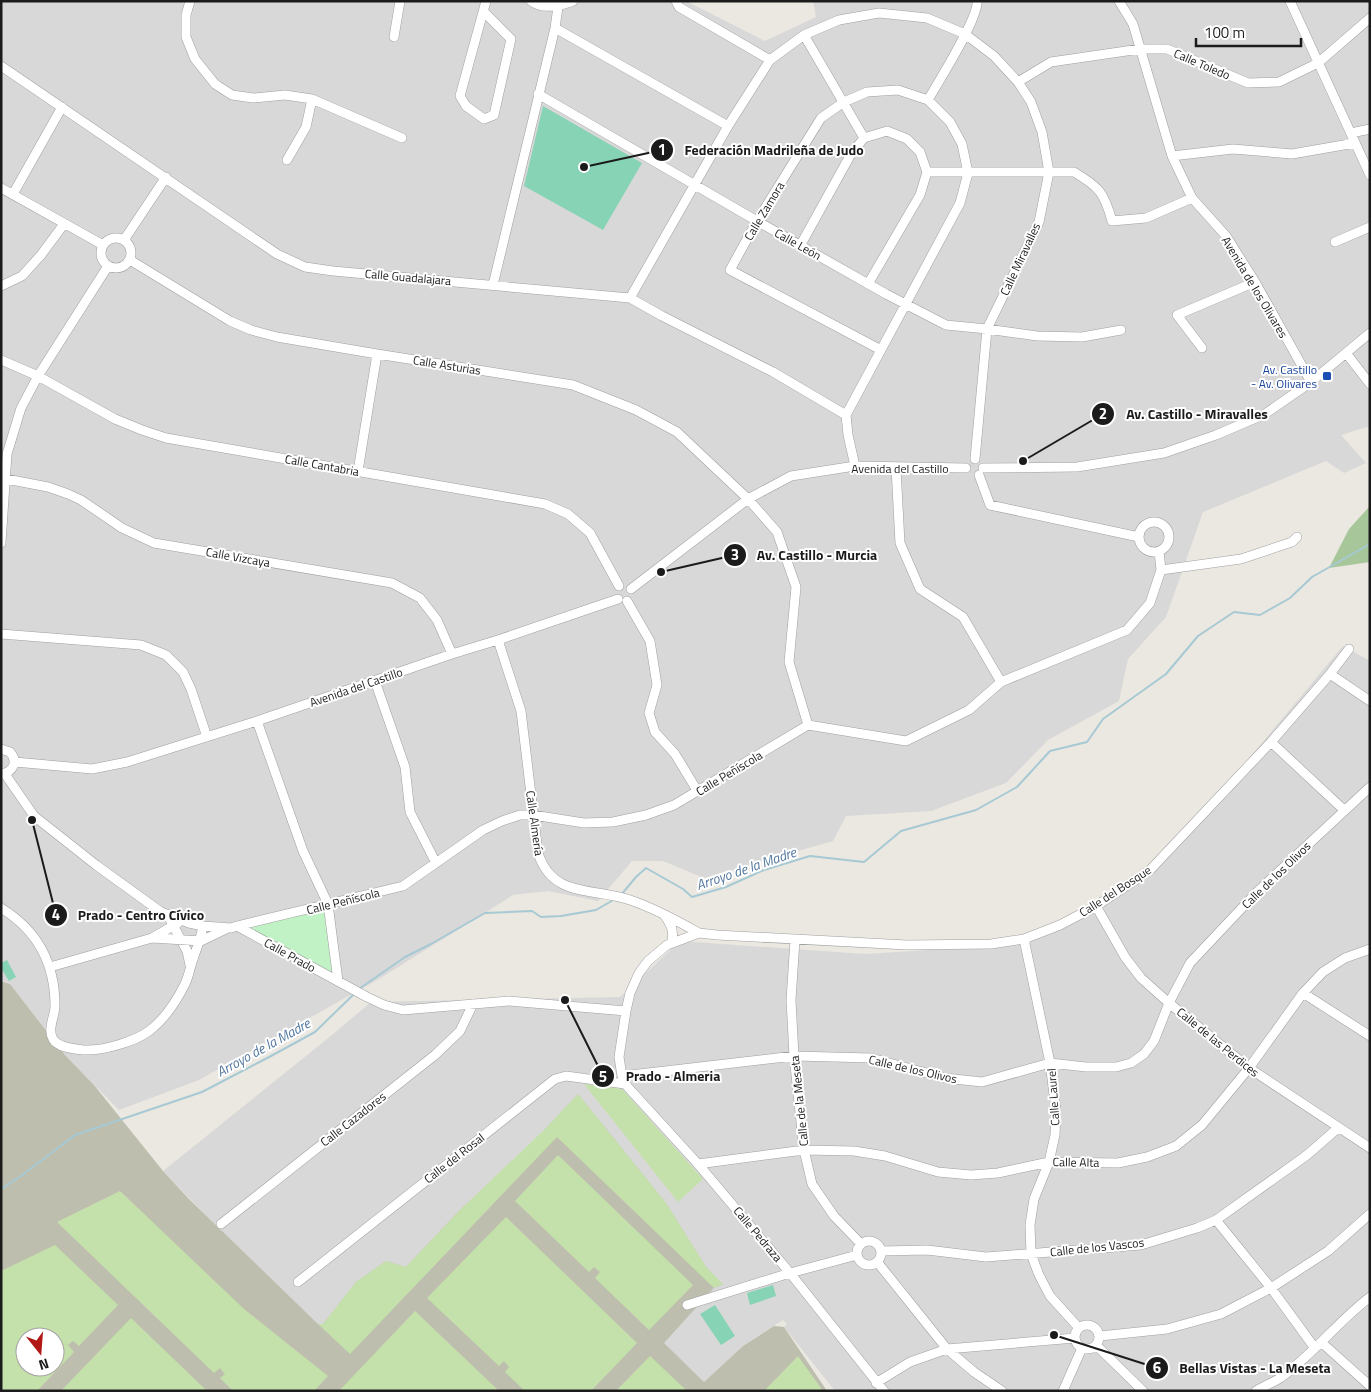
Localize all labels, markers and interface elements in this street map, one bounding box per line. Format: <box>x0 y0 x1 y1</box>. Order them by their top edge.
scale bar <box>1196 15 1301 47</box>
text: 100 m <box>1204 21 1245 44</box>
street label: Calle Toledo <box>1171 44 1233 84</box>
callout: Federación Madrileña de Judo <box>649 135 873 164</box>
text: 1 <box>658 138 666 161</box>
text: Federación Madrileña de Judo <box>684 139 864 160</box>
street label: Calle Zamora <box>739 178 789 244</box>
street label: Calle Miravalles <box>995 219 1045 299</box>
street label: Calle León <box>771 223 825 265</box>
street label: Avenida de los Olivares <box>1217 232 1293 342</box>
street label: Calle Guadalajara <box>364 264 452 290</box>
street label: Calle Asturias <box>412 350 483 380</box>
place label: Av. Castillo - Av. Olivares <box>1251 360 1317 393</box>
marker: Av. Castillo - Av. Olivares <box>1321 370 1333 382</box>
callout: Av. Castillo - Miravalles <box>1091 399 1278 428</box>
text: 2 <box>1099 402 1107 425</box>
text: Av. Castillo - Miravalles <box>1126 403 1268 424</box>
street label: Calle Cantabria <box>283 449 361 481</box>
street label: Avenida del Castillo <box>851 459 949 478</box>
callout: Av. Castillo - Murcia <box>722 541 888 570</box>
street label: Calle Vizcaya <box>204 542 272 572</box>
text: 3 <box>731 543 739 566</box>
text: Av. Castillo - Murcia <box>757 544 877 565</box>
street label: Avenida del Castillo <box>307 662 405 712</box>
street label: Calle Peñíscola <box>692 746 766 800</box>
street label: Calle Almería <box>521 789 549 857</box>
street label: Calle de los Olivos <box>1237 837 1315 913</box>
water label: Arroyo de la Madre <box>693 841 800 895</box>
street label: Calle del Bosque <box>1075 861 1155 921</box>
street label: Calle Peñíscola <box>304 883 382 919</box>
callout: Prado - Centro Cívico <box>43 900 214 929</box>
text: 4 <box>52 903 60 926</box>
text: Prado - Centro Cívico <box>78 904 204 925</box>
street label: Calle Prado <box>261 933 319 977</box>
street label: Calle de las Perdices <box>1172 1003 1264 1082</box>
water label: Arroyo de la Madre <box>212 1012 315 1082</box>
street label: Calle de los Olivos <box>867 1050 959 1088</box>
street label: Calle de la Meseta <box>785 1055 813 1147</box>
callout: Prado - Almeria <box>591 1062 730 1091</box>
text: 5 <box>599 1065 607 1088</box>
text: Prado - Almeria <box>626 1065 720 1086</box>
street label: Calle Laurel <box>1042 1068 1064 1126</box>
street label: Calle Cazadores <box>316 1087 390 1151</box>
street label: Calle del Rosal <box>420 1128 488 1188</box>
street label: Calle Alta <box>1052 1152 1100 1172</box>
street label: Calle Pedraza <box>729 1202 787 1266</box>
street label: Calle de los Vascos <box>1049 1233 1145 1261</box>
north arrow <box>15 1327 65 1377</box>
text: N <box>36 1353 52 1376</box>
callout: Bellas Vistas - La Meseta <box>1144 1353 1341 1382</box>
text: 6 <box>1153 1356 1161 1379</box>
text: Bellas Vistas - La Meseta <box>1179 1357 1331 1378</box>

